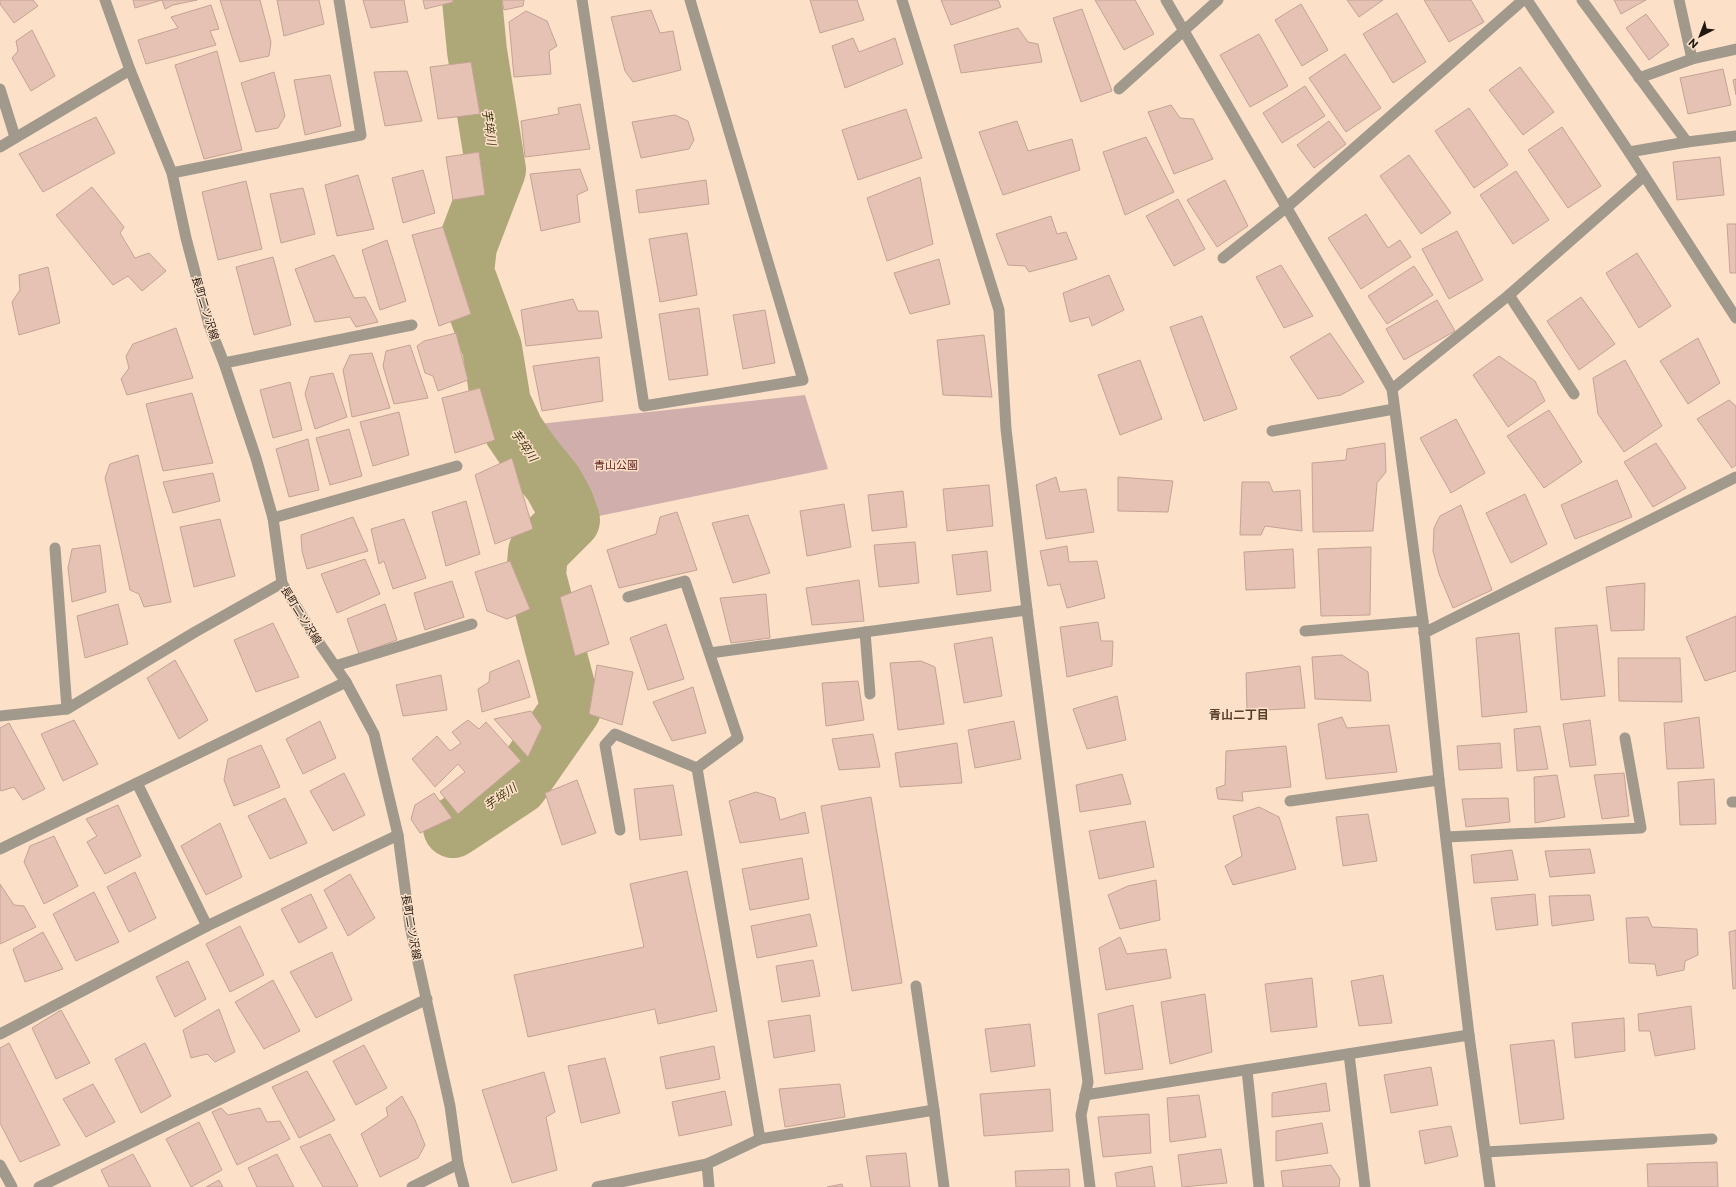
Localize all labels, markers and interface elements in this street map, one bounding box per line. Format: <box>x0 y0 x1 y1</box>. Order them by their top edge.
north arrow <box>1680 16 1720 56</box>
text: N <box>1686 36 1700 51</box>
water label: 芋埣川 <box>481 108 500 148</box>
street label: 長町二ツ沢線 <box>190 275 222 341</box>
water label: 芋埣川 <box>509 426 542 465</box>
park label: 青山公園 <box>594 458 638 471</box>
street label: 長町二ツ沢線 <box>279 584 325 646</box>
district label: 青山二丁目 <box>1209 707 1269 721</box>
water label: 芋埣川 <box>481 779 520 812</box>
street label: 長町二ツ沢線 <box>400 893 424 961</box>

